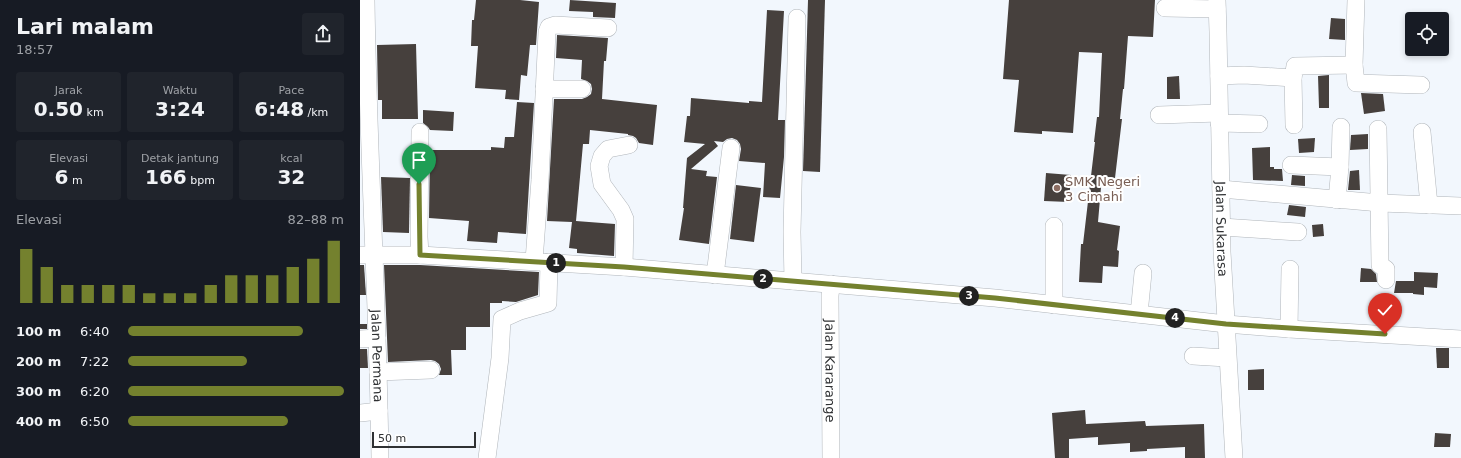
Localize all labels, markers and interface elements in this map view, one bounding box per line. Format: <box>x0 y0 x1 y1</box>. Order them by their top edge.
map controls <box>1405 12 1449 56</box>
button: locate <box>1405 12 1449 56</box>
button: share <box>302 13 344 55</box>
text: Lari malam <box>16 14 154 39</box>
text: 18:57 <box>16 42 53 57</box>
text: Jarak <box>55 84 82 97</box>
text: Waktu <box>163 84 197 97</box>
text: Pace <box>278 84 304 97</box>
text: 0.50 <box>34 97 83 121</box>
text: 3:24 <box>155 97 205 121</box>
text: 6:48 <box>254 97 304 121</box>
text: km <box>83 106 104 119</box>
text: /km <box>304 106 328 119</box>
pin <box>402 143 436 184</box>
icon: arrive <box>408 149 430 171</box>
text: Elevasi <box>49 152 88 165</box>
text: Detak jantung <box>141 152 219 165</box>
text: kcal <box>280 152 302 165</box>
text: 6 <box>55 165 69 189</box>
text: 166 <box>145 165 187 189</box>
text: 32 <box>277 165 305 189</box>
text: m <box>69 174 83 187</box>
text: bpm <box>187 174 215 187</box>
place label: SMK Negeri 3 Cimahi <box>1065 174 1140 204</box>
street label: Jalan Sukarasa <box>1213 180 1231 277</box>
marker: SMK Negeri 3 Cimahi <box>1052 183 1062 193</box>
text: Elevasi <box>16 212 62 227</box>
text: 82–88 m <box>288 212 344 227</box>
pin: 1 <box>546 253 566 273</box>
text: 1 <box>552 256 560 269</box>
pin: 2 <box>753 269 773 289</box>
text: 2 <box>759 272 767 285</box>
pin: 3 <box>959 286 979 306</box>
text: 3 <box>965 289 973 302</box>
pin <box>1368 293 1402 334</box>
icon: check <box>1374 299 1396 321</box>
street label: Jalan Permana <box>369 308 386 403</box>
pin: 4 <box>1165 308 1185 328</box>
text: 4 <box>1171 311 1179 324</box>
street label: Jalan Kararange <box>823 318 838 423</box>
text: 100 m <box>16 324 61 339</box>
text: 6:40 <box>80 324 109 339</box>
text: 200 m <box>16 354 61 369</box>
text: 7:22 <box>80 354 109 369</box>
text: 300 m <box>16 384 61 399</box>
text: 6:20 <box>80 384 109 399</box>
text: 400 m <box>16 414 61 429</box>
text: 6:50 <box>80 414 109 429</box>
scale bar <box>372 430 476 449</box>
text: 50 m <box>378 432 406 445</box>

